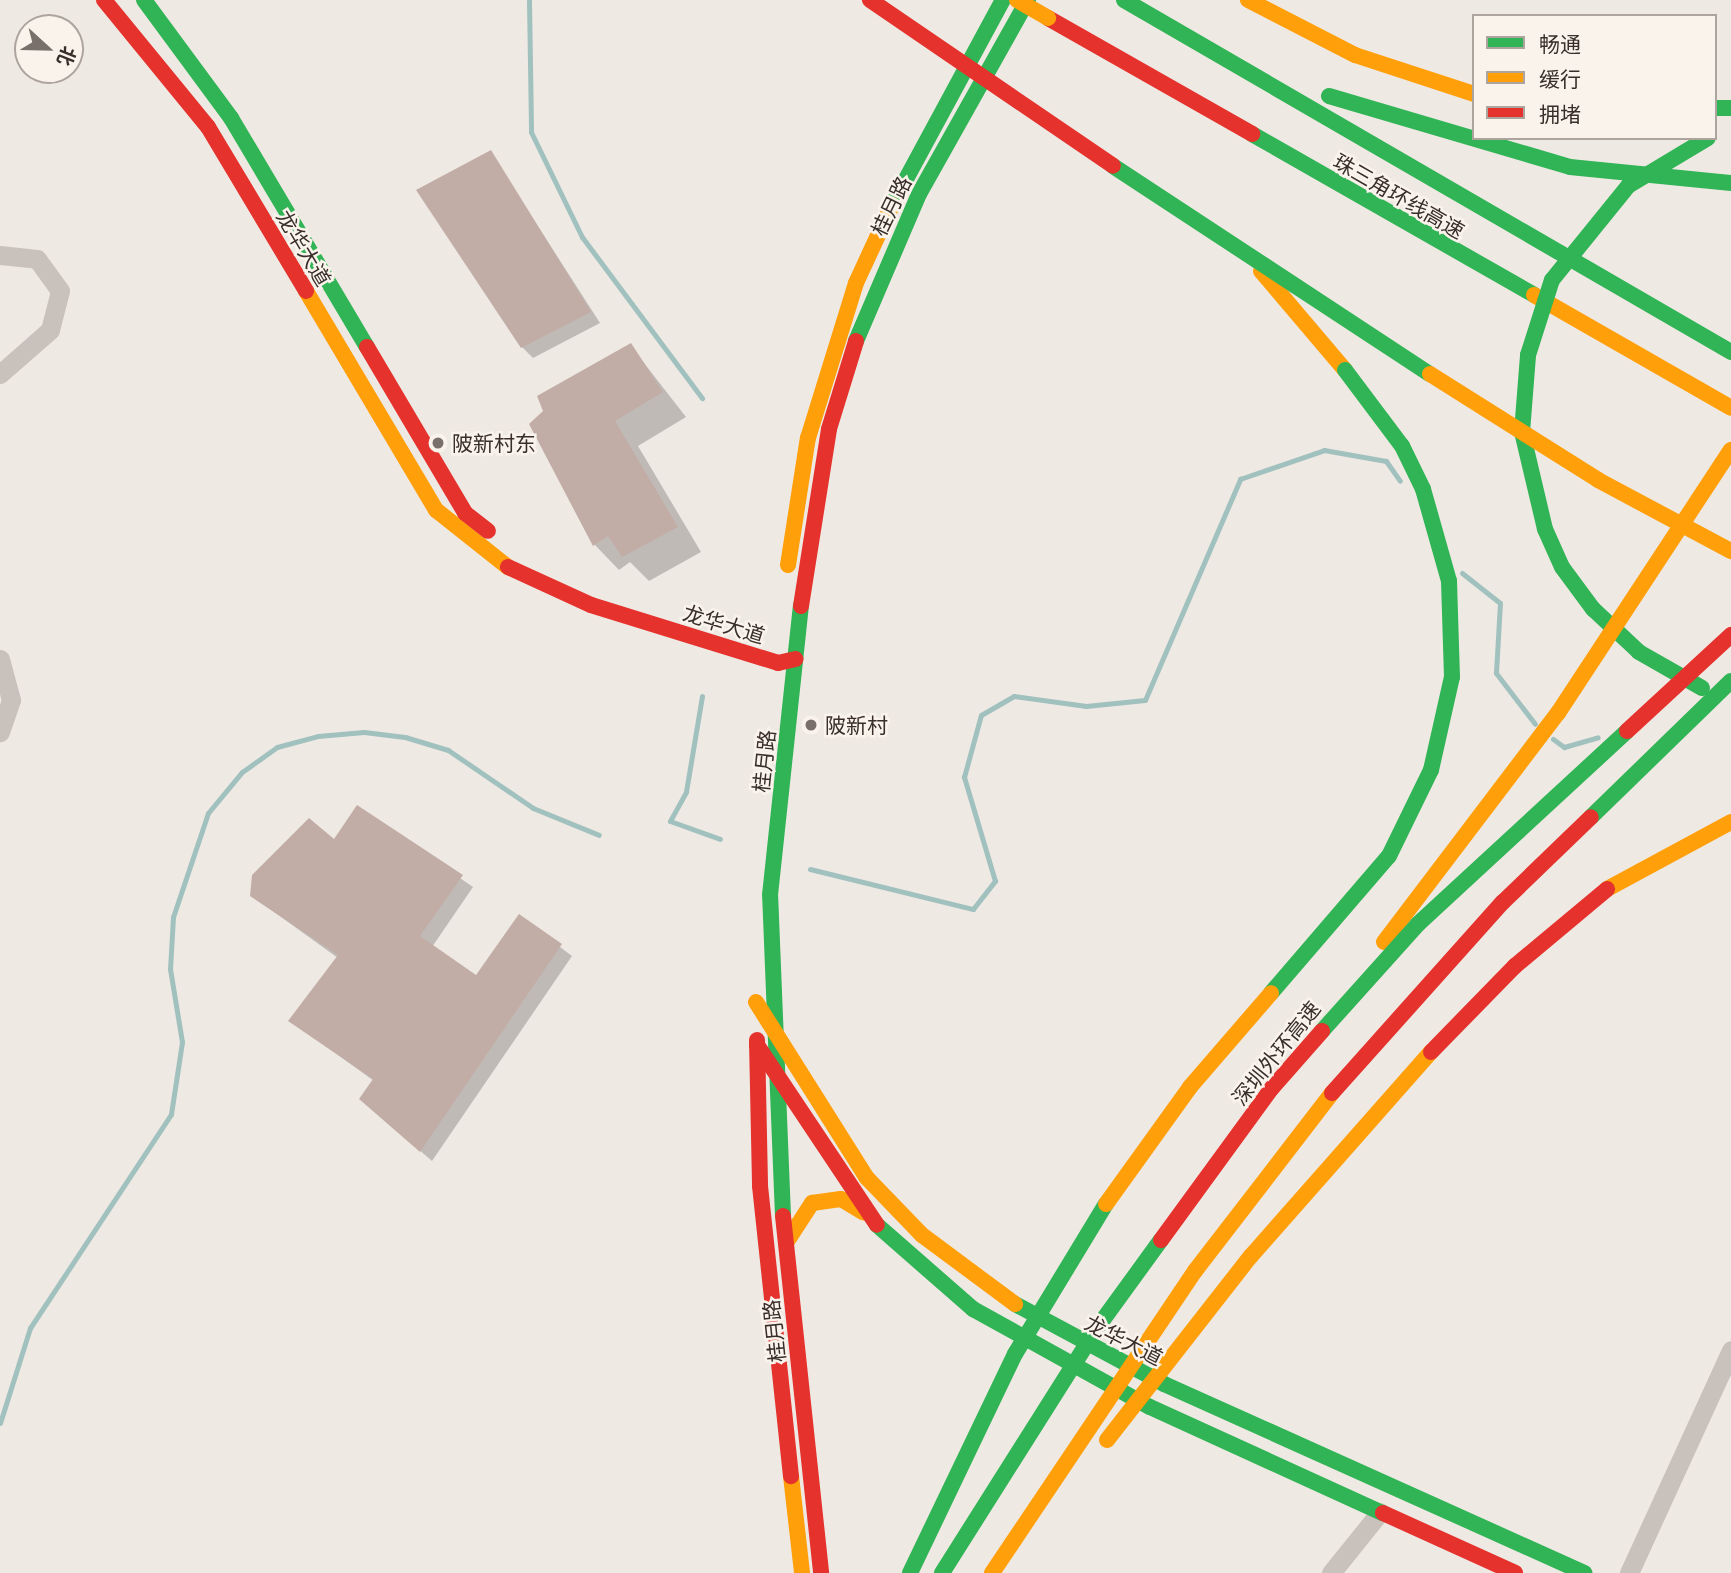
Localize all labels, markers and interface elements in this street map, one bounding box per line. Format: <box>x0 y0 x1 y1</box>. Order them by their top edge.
north arrow <box>14 14 84 84</box>
legend <box>1472 14 1717 140</box>
text: 畅通 <box>1539 31 1581 56</box>
text: 北 <box>53 43 81 69</box>
text: 缓行 <box>1539 66 1581 91</box>
text: 拥堵 <box>1539 101 1581 126</box>
street label: 珠三角环线高速 <box>1329 148 1469 244</box>
street label: 桂月路 <box>866 172 916 240</box>
street label: 龙华大道 <box>272 206 336 290</box>
place label: 陂新村东 <box>452 430 536 456</box>
marker: 陂新村东 <box>430 435 446 451</box>
street label: 龙华大道 <box>680 600 768 648</box>
place label: 陂新村 <box>825 712 888 738</box>
marker: 陂新村 <box>803 717 819 733</box>
street label: 桂月路 <box>748 728 780 794</box>
street label: 深圳外环高速 <box>1227 996 1325 1110</box>
street label: 桂月路 <box>758 1298 790 1364</box>
street label: 龙华大道 <box>1081 1310 1167 1370</box>

